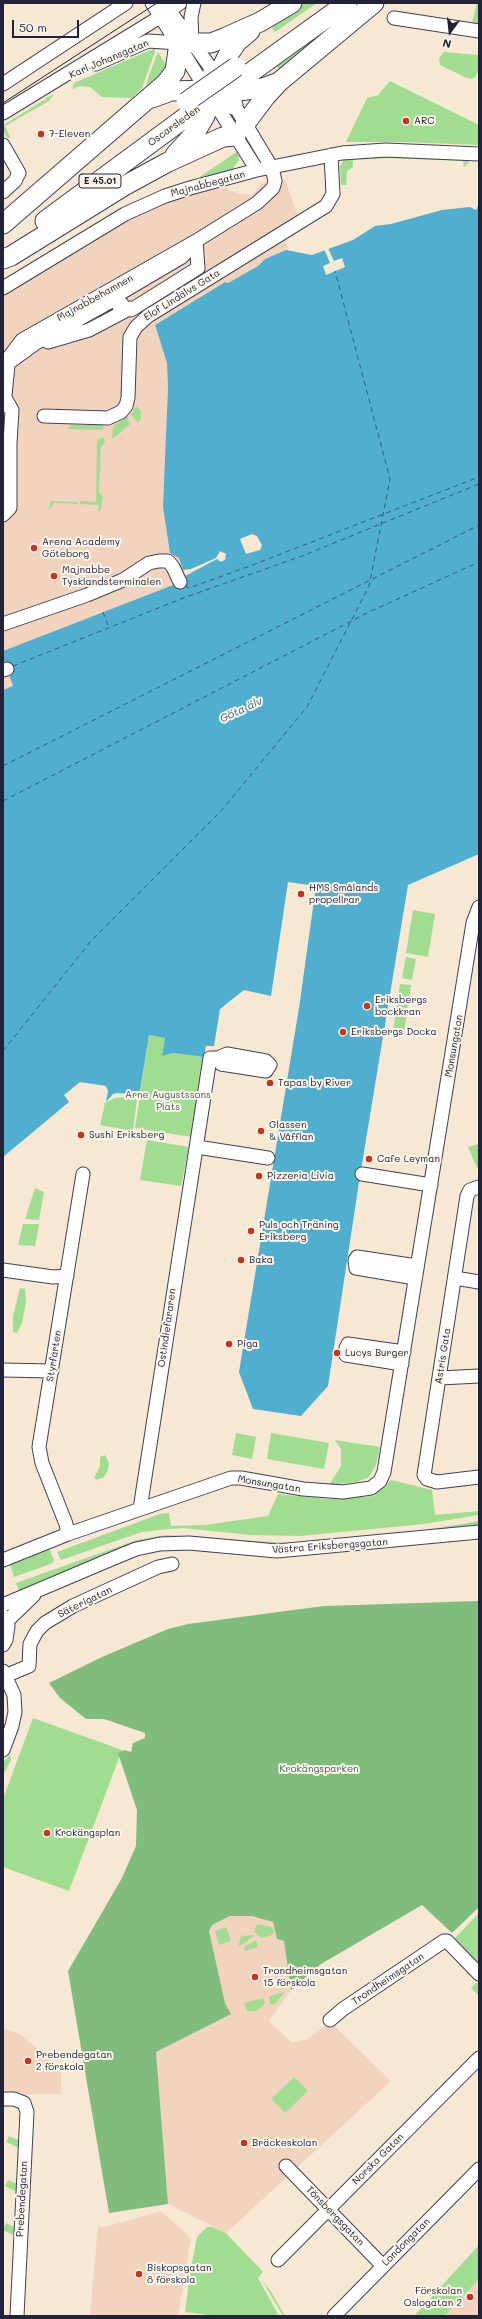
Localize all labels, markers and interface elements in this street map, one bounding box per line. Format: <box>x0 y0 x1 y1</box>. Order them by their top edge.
scale bar <box>14 12 81 38</box>
north arrow <box>430 12 470 52</box>
text: 50 m <box>19 19 47 35</box>
text: N <box>441 36 453 52</box>
street label: Karl Johansgatan <box>68 37 150 81</box>
street label: Oscarsleden <box>146 103 202 149</box>
place label: ARC <box>414 115 434 127</box>
marker: ARC <box>401 116 411 126</box>
place label: 7-Eleven <box>49 128 90 140</box>
marker: 7-Eleven <box>36 129 46 139</box>
street label: Majnabbegatan <box>170 168 246 200</box>
road number: E 45.01 <box>79 174 121 188</box>
street label: Elof Lindälvs Gata <box>142 267 222 323</box>
street label: Majnabbehamnen <box>55 272 135 324</box>
place label: Arena Academy Göteborg <box>42 536 120 560</box>
marker: Arena Academy Göteborg <box>29 543 39 553</box>
place label: Majnabbe Tysklandsterminalen <box>62 564 161 588</box>
marker: Majnabbe Tysklandsterminalen <box>49 571 59 581</box>
water label: Göta älv <box>218 694 264 726</box>
place label: HMS Smålands propellrar <box>309 882 378 906</box>
marker: HMS Smålands propellrar <box>296 889 306 899</box>
place label: Eriksbergs bockkran <box>375 994 427 1018</box>
marker: Eriksbergs bockkran <box>362 1001 372 1011</box>
street label: Monsungatan <box>443 1014 465 1078</box>
place label: Eriksbergs Docka <box>351 1026 437 1038</box>
marker: Eriksbergs Docka <box>338 1027 348 1037</box>
place label: Tapas by River <box>278 1077 351 1089</box>
marker: Tapas by River <box>265 1078 275 1088</box>
park label: Arne Augustssons Plats <box>125 1089 211 1112</box>
place label: Glassen & Våfflan <box>269 1119 313 1142</box>
marker: Glassen & Våfflan <box>256 1126 266 1136</box>
place label: Sushi Eriksberg <box>89 1129 164 1141</box>
marker: Sushi Eriksberg <box>76 1130 86 1140</box>
place label: Cafe Leyman <box>377 1153 440 1165</box>
marker: Cafe Leyman <box>364 1154 374 1164</box>
place label: Pizzeria Livia <box>267 1170 334 1182</box>
marker: Pizzeria Livia <box>254 1171 264 1181</box>
place label: Puls och Träning Eriksberg <box>259 1219 339 1242</box>
marker: Puls och Träning Eriksberg <box>246 1226 256 1236</box>
place label: Baka <box>249 1254 273 1266</box>
marker: Baka <box>236 1255 246 1265</box>
street label: Ostindiefararen <box>156 1288 178 1368</box>
street label: Astris Gata <box>433 1327 453 1385</box>
street label: Styrfarten <box>44 1330 64 1382</box>
place label: Piga <box>237 1338 258 1350</box>
marker: Piga <box>224 1339 234 1349</box>
place label: Lucys Burger <box>345 1347 409 1359</box>
marker: Lucys Burger <box>332 1348 342 1358</box>
street label: Monsungatan <box>237 1473 301 1495</box>
street label: Västra Eriksbergsgatan <box>272 1536 388 1556</box>
street label: Säterigatan <box>56 1584 114 1620</box>
park label: Krokängsparken <box>279 1763 359 1775</box>
place label: Krokängsplan <box>55 1827 120 1839</box>
marker: Krokängsplan <box>42 1828 52 1838</box>
street label: Trondheimsgatan <box>350 1950 426 2008</box>
place label: Trondheimsgatan 15 förskola <box>263 1965 347 1988</box>
marker: Trondheimsgatan 15 förskola <box>250 1972 260 1982</box>
place label: Prebendegatan 2 förskola <box>36 2049 112 2072</box>
marker: Prebendegatan 2 förskola <box>23 2056 33 2066</box>
street label: Norska Gatan <box>350 2131 406 2187</box>
place label: Bräckeskolan <box>252 2137 317 2149</box>
marker: Bräckeskolan <box>239 2138 249 2148</box>
street label: Prebendegatan <box>14 2161 30 2237</box>
street label: Tönsbergsgatan <box>303 2184 367 2248</box>
street label: Londongatan <box>380 2216 432 2268</box>
place label: Biskopsgatan 8 förskola <box>147 2262 212 2286</box>
marker: Biskopsgatan 8 förskola <box>134 2269 144 2279</box>
place label: Förskolan Oslogatan 2 <box>404 2285 462 2308</box>
marker: Förskolan Oslogatan 2 <box>465 2292 475 2302</box>

